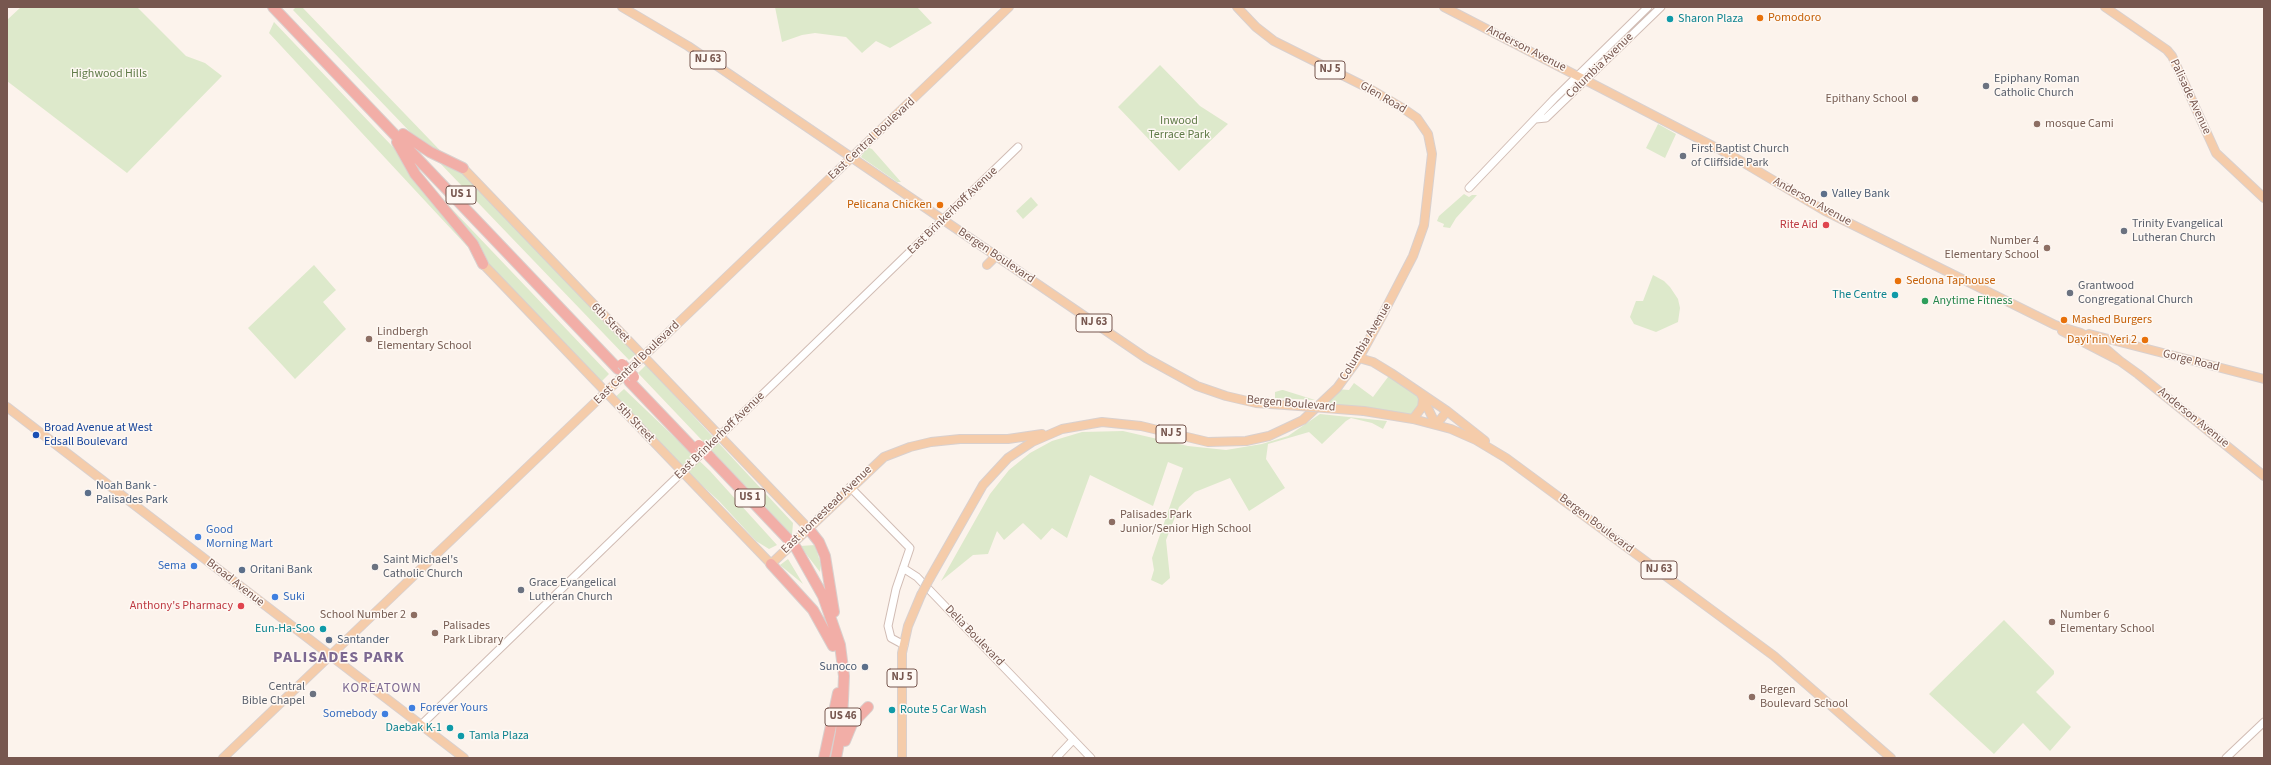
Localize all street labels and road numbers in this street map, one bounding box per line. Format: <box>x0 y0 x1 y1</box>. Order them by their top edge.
street label: Anderson Avenue <box>1484 23 1568 75</box>
street label: Columbia Avenue <box>1563 30 1637 102</box>
road number: NJ 63 <box>690 51 726 69</box>
street label: Palisade Avenue <box>2166 57 2214 137</box>
road number: NJ 5 <box>1315 61 1345 79</box>
street label: Glen Road <box>1357 79 1409 117</box>
street label: East Central Boulevard <box>826 95 918 183</box>
street label: East Brinkerhoff Avenue <box>905 164 1001 258</box>
street label: Anderson Avenue <box>1770 175 1854 229</box>
road number: US 1 <box>446 186 476 204</box>
street label: Bergen Boulevard <box>955 225 1037 287</box>
street label: 6th Street <box>588 300 632 346</box>
street label: Columbia Avenue <box>1337 301 1395 383</box>
road number: NJ 63 <box>1076 314 1112 332</box>
street label: East Central Boulevard <box>591 318 683 408</box>
street label: Gorge Road <box>2161 347 2221 375</box>
street label: Anderson Avenue <box>2155 385 2231 451</box>
street label: East Brinkerhoff Avenue <box>672 389 768 483</box>
street label: Bergen Boulevard <box>1246 393 1336 415</box>
street label: 5th Street <box>613 400 657 446</box>
road number: NJ 5 <box>1156 425 1186 443</box>
street label: East Homestead Avenue <box>779 463 875 557</box>
road number: US 1 <box>735 489 765 507</box>
street label: Bergen Boulevard <box>1556 491 1636 557</box>
street label: Broad Avenue <box>203 556 267 610</box>
road number: NJ 63 <box>1641 561 1677 579</box>
street label: Delia Boulevard <box>941 603 1007 669</box>
road number: NJ 5 <box>887 669 917 687</box>
road number: US 46 <box>825 708 861 726</box>

